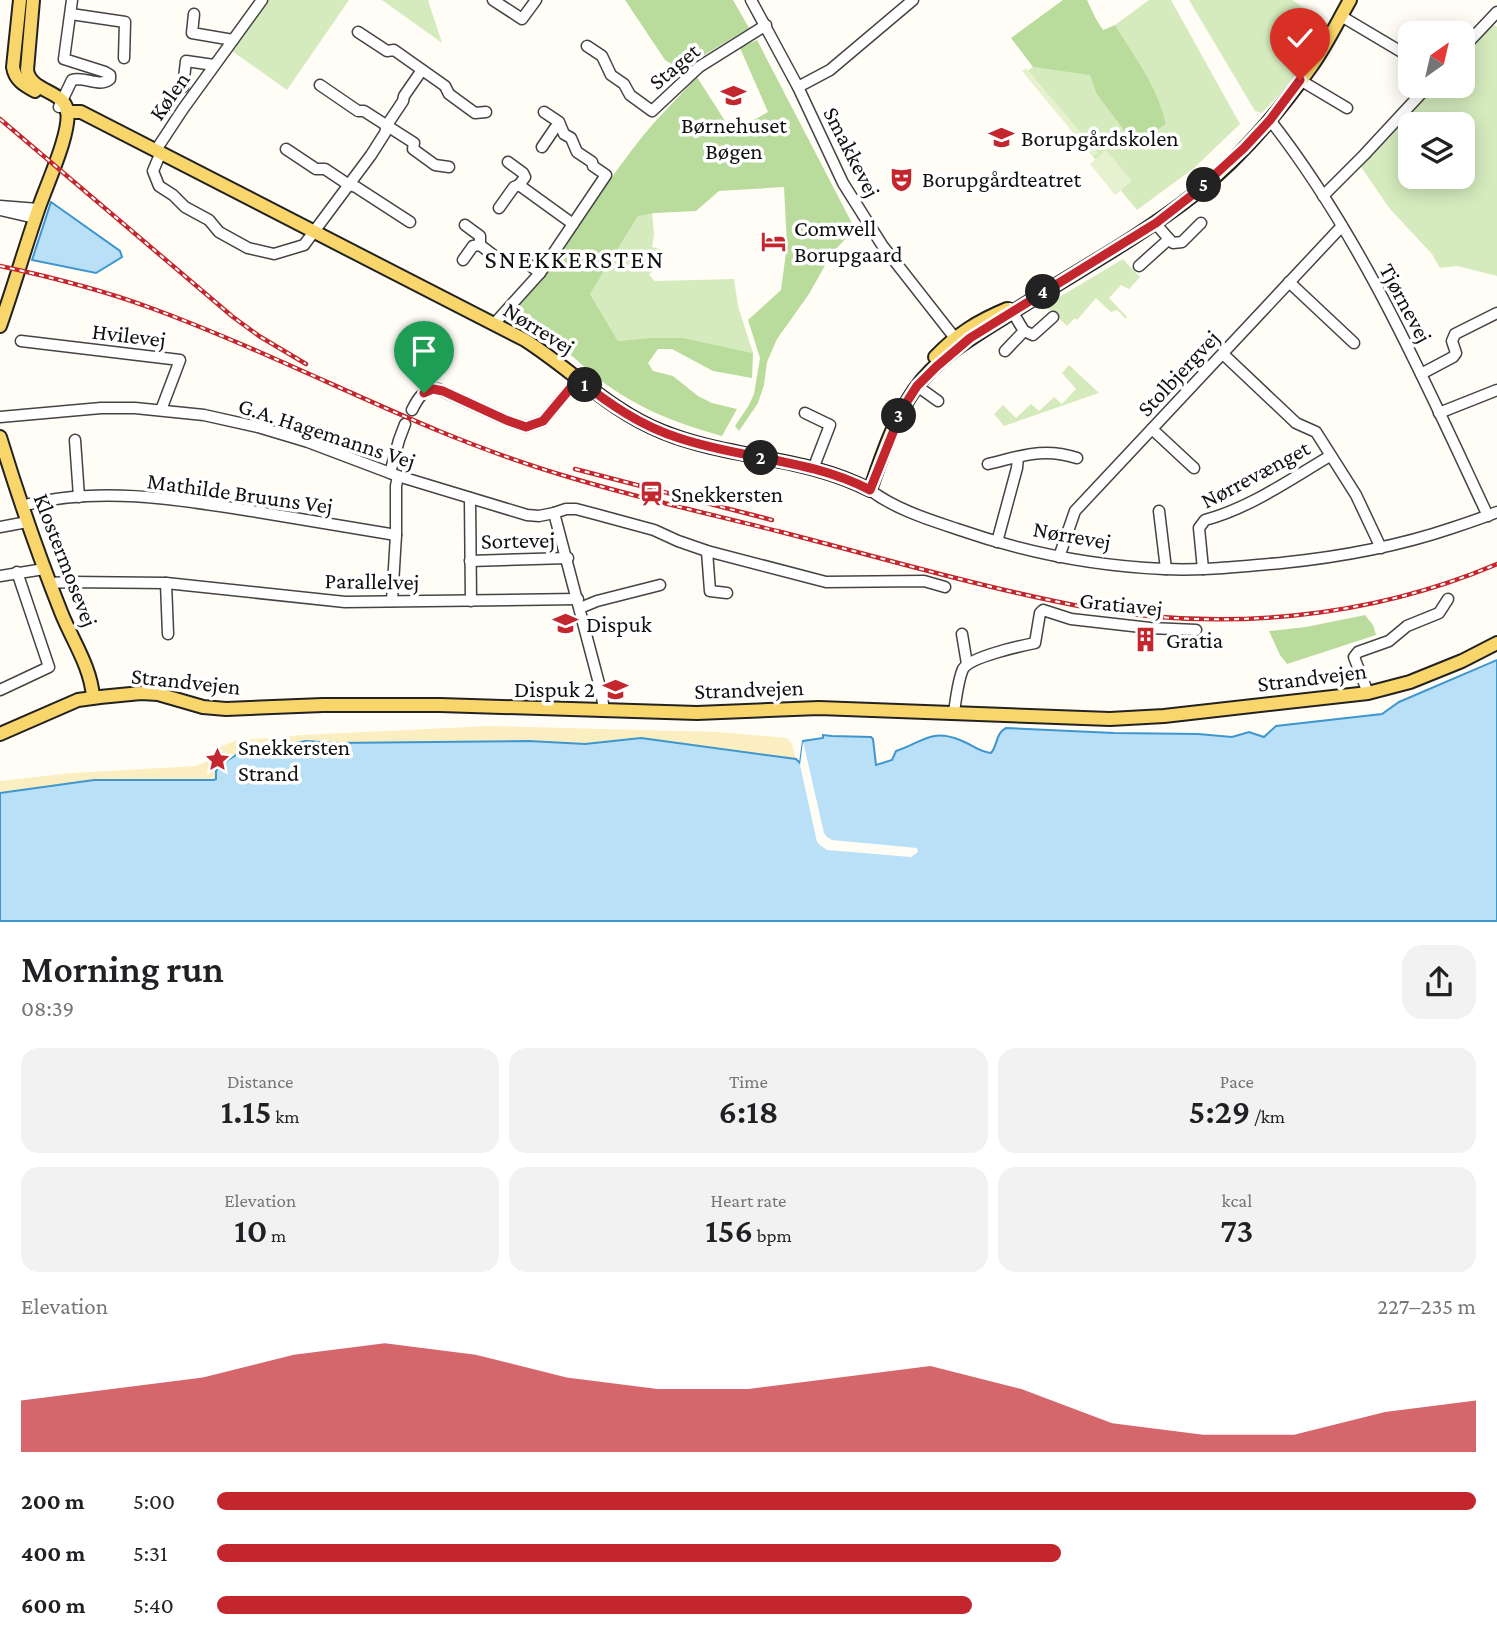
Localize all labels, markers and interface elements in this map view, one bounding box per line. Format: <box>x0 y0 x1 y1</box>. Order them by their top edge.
pin <box>1270 8 1330 80</box>
icon: check <box>1281 19 1319 57</box>
north arrow <box>1398 21 1475 98</box>
map controls <box>1398 21 1475 189</box>
street label: Staget <box>644 37 705 94</box>
street label: Kølen <box>143 67 195 125</box>
school or university icon: Børnehuset Bøgen <box>720 81 748 109</box>
street label: Smakkevej <box>818 102 886 202</box>
place label: Børnehuset Bøgen <box>681 112 787 164</box>
button: layers <box>1398 112 1475 189</box>
school or university icon: Borupgårdskolen <box>987 124 1015 152</box>
place label: Borupgårdskolen <box>1021 125 1179 151</box>
theatre icon: Borupgårdteatret <box>888 165 916 193</box>
place label: Borupgårdteatret <box>922 166 1081 192</box>
pin: 5 <box>1186 168 1222 202</box>
text: 5 <box>1199 174 1208 195</box>
place label: Comwell Borupgaard <box>794 215 903 267</box>
hotel icon: Comwell Borupgaard <box>760 227 788 255</box>
district label: SNEKKERSTEN <box>485 245 665 274</box>
street label: Tjørnevej <box>1374 259 1438 347</box>
pin: 4 <box>1026 274 1060 310</box>
text: 4 <box>1037 281 1048 302</box>
street label: Nørrevej <box>499 296 579 360</box>
street label: Hvilevej <box>91 318 167 352</box>
pin <box>394 321 454 393</box>
street label: Stolbjergvej <box>1132 325 1224 421</box>
icon: arrive <box>405 332 443 370</box>
pin: 1 <box>568 368 602 402</box>
text: 1 <box>581 374 588 395</box>
street label: G.A. Hagemanns Vej <box>235 392 419 474</box>
pin: 3 <box>881 398 916 434</box>
text: 3 <box>894 405 903 426</box>
street label: Nørrevænget <box>1196 434 1314 514</box>
pin: 2 <box>744 440 778 476</box>
text: 2 <box>756 447 765 468</box>
street label: Mathilde Bruuns Vej <box>146 467 334 519</box>
station icon: Snekkersten <box>637 480 665 508</box>
place label: Snekkersten <box>671 481 783 507</box>
street label: Klostermosevej <box>29 490 103 630</box>
street label: Nørrevej <box>1031 515 1113 555</box>
street label: Sortevej <box>481 526 555 554</box>
street label: Parallelvej <box>324 567 420 595</box>
street label: Gratiavej <box>1078 587 1164 621</box>
school or university icon: Dispuk <box>552 610 580 638</box>
place label: Dispuk <box>586 611 652 637</box>
building icon: Gratia <box>1132 626 1160 654</box>
place label: Gratia <box>1166 627 1224 653</box>
street label: Strandvejen <box>1256 657 1368 697</box>
street label: Strandvejen <box>130 662 242 700</box>
street label: Strandvejen <box>694 674 804 704</box>
school or university icon: Dispuk 2 <box>601 675 629 703</box>
place label: Dispuk 2 <box>514 676 595 702</box>
place label: Snekkersten Strand <box>238 734 350 786</box>
place icon: Snekkersten Strand <box>204 746 232 774</box>
button: share <box>1402 945 1476 1019</box>
text: Morning run <box>21 948 224 990</box>
text: 08:39 <box>21 995 74 1021</box>
text: Distance <box>227 1071 293 1092</box>
text: Time <box>729 1071 768 1092</box>
text: Pace <box>1220 1071 1254 1092</box>
text: 1.15 <box>221 1092 272 1131</box>
text: 6:18 <box>718 1092 779 1131</box>
text: 5:29 <box>1189 1092 1250 1131</box>
text: km <box>272 1106 300 1127</box>
text: /km <box>1250 1106 1285 1127</box>
text: Elevation <box>224 1190 296 1211</box>
text: Heart rate <box>711 1190 786 1211</box>
text: kcal <box>1222 1190 1252 1211</box>
text: 10 <box>234 1211 267 1250</box>
text: 156 <box>705 1211 753 1250</box>
text: 73 <box>1220 1211 1253 1250</box>
text: m <box>267 1225 286 1246</box>
text: bpm <box>753 1225 792 1246</box>
text: Elevation <box>21 1293 108 1319</box>
text: 227–235 m <box>1377 1293 1476 1319</box>
text: 200 m <box>21 1488 85 1514</box>
text: 5:00 <box>133 1488 175 1514</box>
text: 400 m <box>21 1540 85 1566</box>
text: 5:31 <box>133 1540 168 1566</box>
text: 600 m <box>21 1592 85 1618</box>
text: 5:40 <box>133 1592 174 1618</box>

